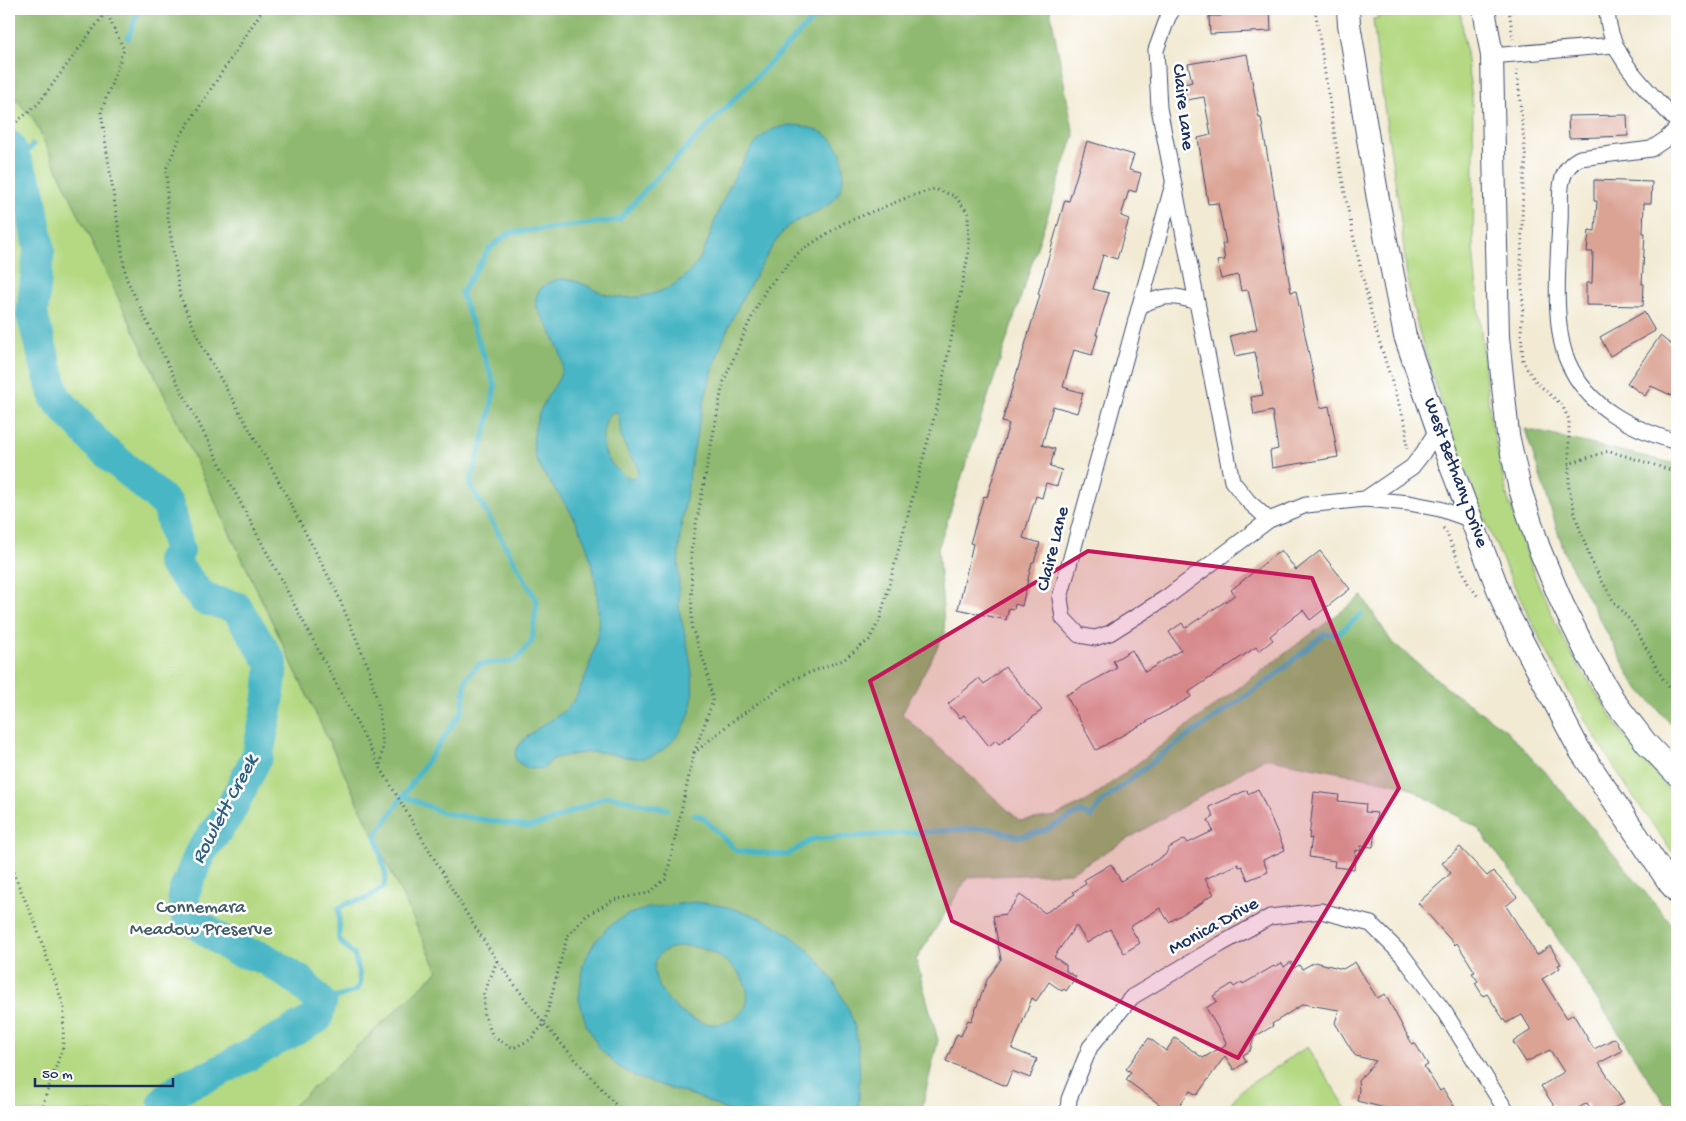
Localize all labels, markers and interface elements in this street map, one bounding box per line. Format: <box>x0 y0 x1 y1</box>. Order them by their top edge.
street label: Claire Lane <box>1165 63 1199 152</box>
street label: West Bethany Drive <box>1417 395 1493 551</box>
street label: Claire Lane <box>1032 504 1076 594</box>
water label: Rowlett Creek <box>188 750 265 868</box>
street label: Monica Drive <box>1165 893 1263 961</box>
park label: Connemara Meadow Preserve <box>130 897 272 942</box>
scale bar <box>35 1056 172 1088</box>
text: 50 m <box>42 1066 73 1084</box>

